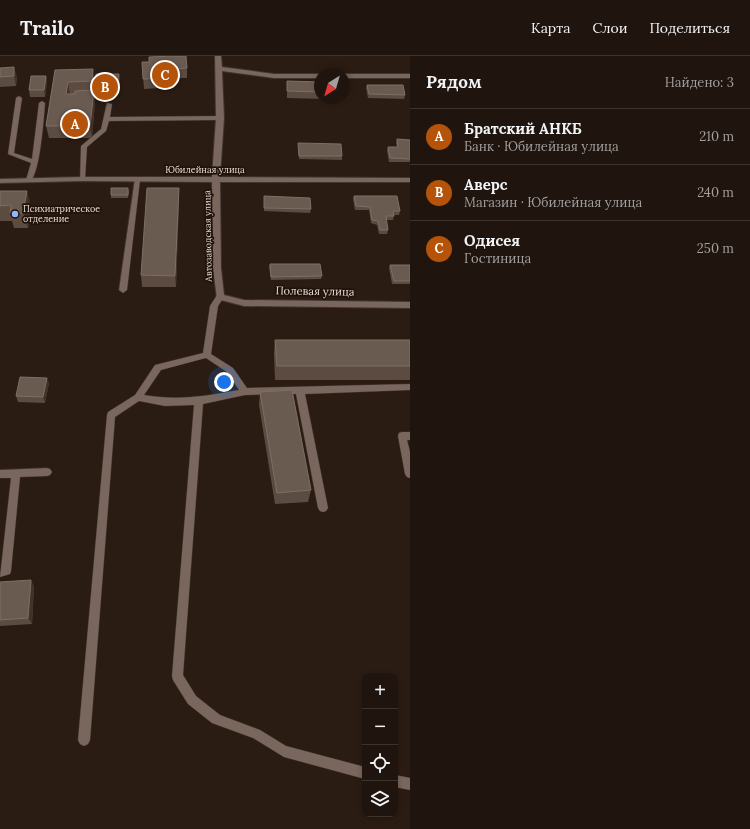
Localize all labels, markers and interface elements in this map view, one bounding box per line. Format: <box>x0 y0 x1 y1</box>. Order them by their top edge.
text: Trailo <box>20 16 74 40</box>
text: Карта <box>531 19 570 37</box>
text: Слои <box>592 19 627 37</box>
text: Поделиться <box>649 19 730 37</box>
pin: C <box>152 60 178 90</box>
north arrow <box>314 68 350 104</box>
text: Рядом <box>426 71 482 93</box>
pin: B <box>92 72 118 102</box>
text: Найдено: 3 <box>665 74 734 91</box>
pin: A <box>62 109 88 139</box>
text: Братский АНКБ <box>464 119 582 138</box>
text: A <box>435 128 443 145</box>
text: 210 m <box>699 128 734 145</box>
text: Банк · Юбилейная улица <box>464 138 619 155</box>
street label: Юбилейная улица <box>165 164 245 175</box>
text: Аверс <box>464 175 508 194</box>
text: B <box>435 184 443 201</box>
text: 240 m <box>697 184 734 201</box>
street label: Автозаводская улица <box>201 190 214 283</box>
text: Магазин · Юбилейная улица <box>464 194 642 211</box>
place label: Психиатрическое отделение <box>23 203 100 224</box>
marker: Психиатрическое отделение <box>10 209 20 219</box>
text: Одисея <box>464 231 520 250</box>
text: C <box>435 240 443 257</box>
text: 250 m <box>697 240 734 257</box>
text: Гостиница <box>464 250 531 267</box>
street label: Полевая улица <box>275 283 355 299</box>
your location <box>214 372 234 392</box>
map controls <box>362 673 398 817</box>
button: + <box>362 673 398 709</box>
button: − <box>362 709 398 745</box>
button: locate <box>362 745 398 781</box>
button: layers <box>362 781 398 817</box>

